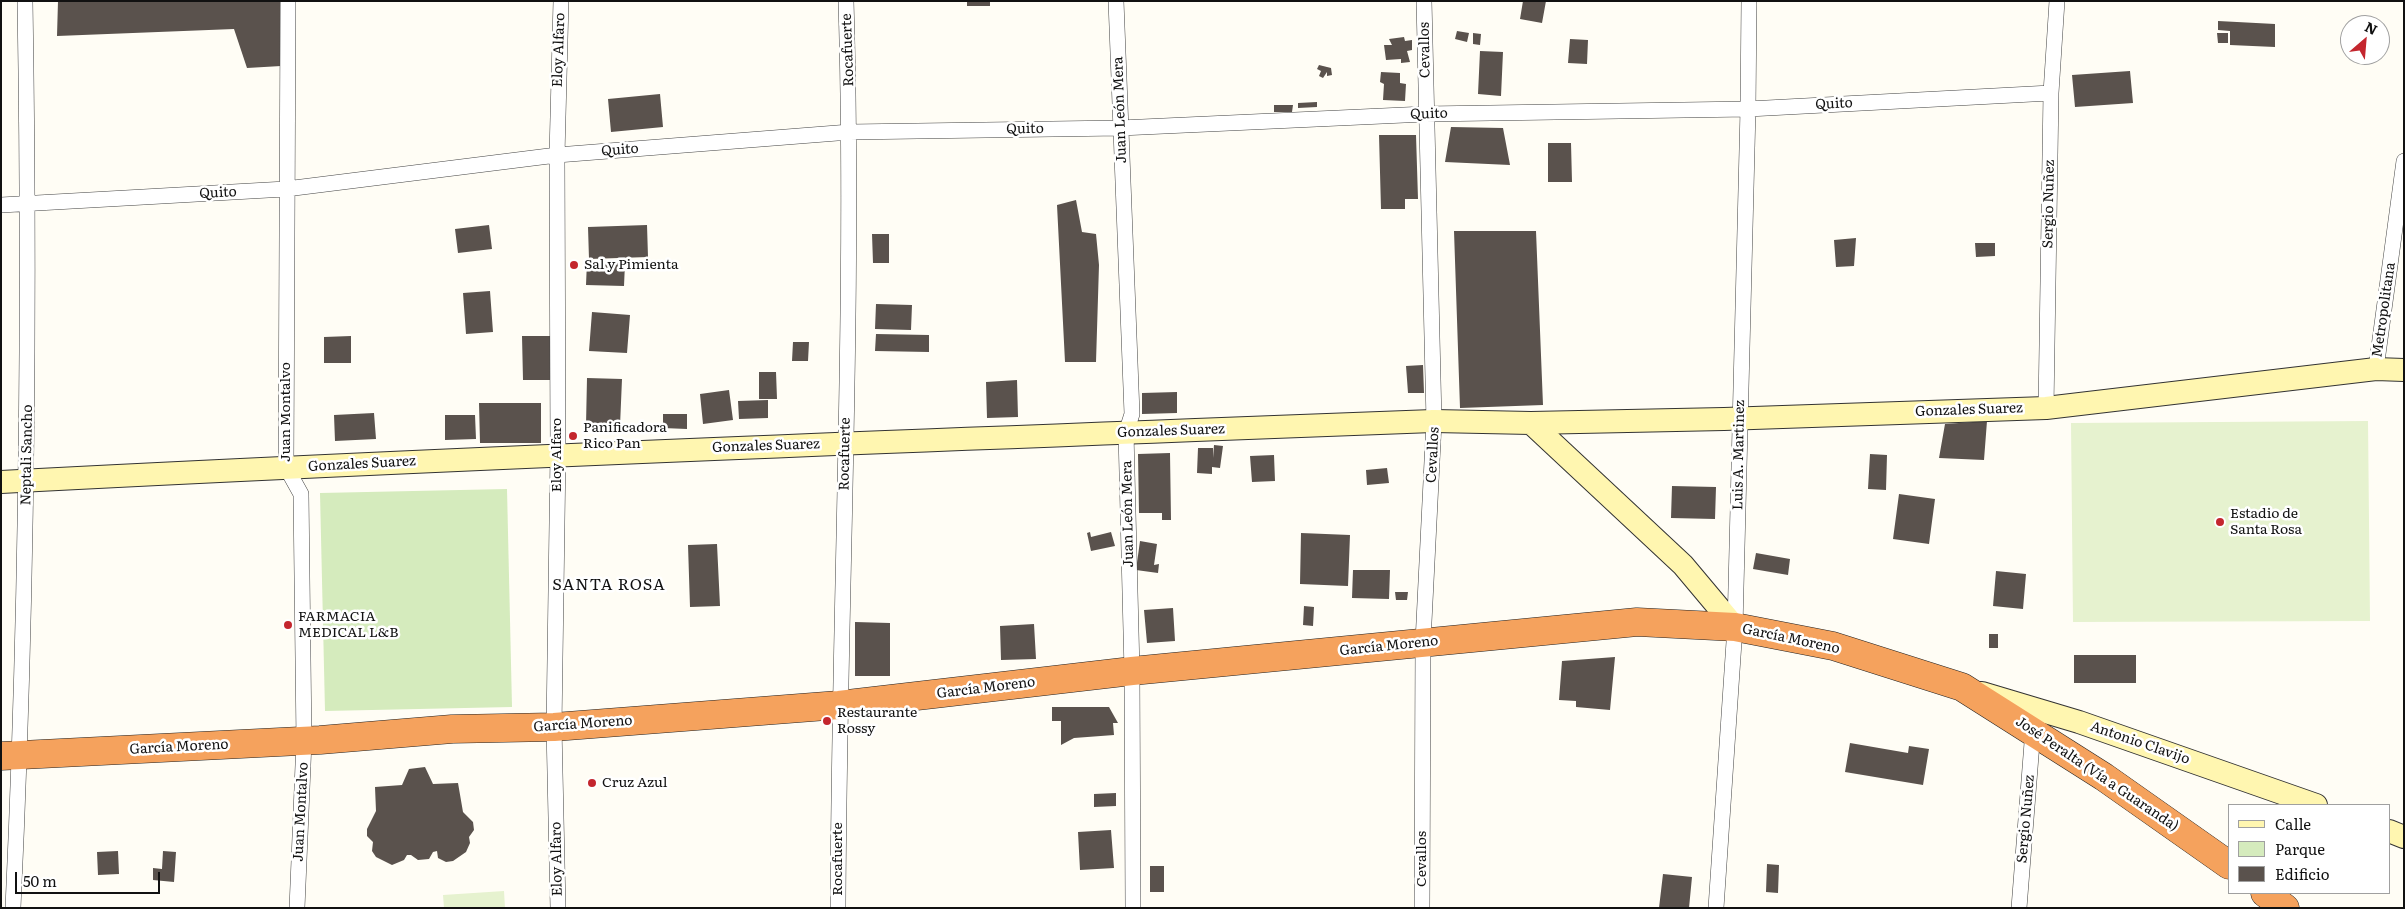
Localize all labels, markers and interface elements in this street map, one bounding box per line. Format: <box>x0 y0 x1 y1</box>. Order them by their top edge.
street label: Eloy Alfaro <box>549 12 569 88</box>
street label: Rocafuerte <box>838 13 858 87</box>
north arrow <box>2340 15 2390 65</box>
text: N <box>2362 16 2381 39</box>
street label: Cevallos <box>1416 22 1434 78</box>
street label: Juan León Mera <box>1110 56 1130 164</box>
street label: Quito <box>1815 95 1853 113</box>
street label: Quito <box>1410 105 1448 123</box>
street label: Quito <box>1006 120 1044 138</box>
street label: Quito <box>601 140 639 160</box>
street label: Sergio Nuñez <box>2040 159 2058 249</box>
street label: Quito <box>199 184 237 202</box>
place label: Sal y Pimienta <box>584 257 678 273</box>
marker: Sal y Pimienta <box>568 259 580 271</box>
street label: Metropolitana <box>2369 261 2399 359</box>
street label: Juan Montalvo <box>278 362 294 462</box>
street label: Luis A. Martinez <box>1730 400 1748 510</box>
street label: Gonzales Suarez <box>1915 400 2023 420</box>
street label: Neptali Sancho <box>18 404 36 506</box>
street label: Rocafuerte <box>836 417 854 491</box>
street label: Eloy Alfaro <box>549 418 565 492</box>
place label: Panificadora Rico Pan <box>583 420 667 452</box>
street label: Gonzales Suarez <box>1117 421 1225 441</box>
street label: Cevallos <box>1423 427 1443 483</box>
marker: Panificadora Rico Pan <box>567 430 579 442</box>
street label: Gonzales Suarez <box>712 436 820 456</box>
street label: Gonzales Suarez <box>308 453 416 475</box>
street label: Juan León Mera <box>1119 460 1137 568</box>
place label: Estadio de Santa Rosa <box>2230 506 2302 538</box>
marker: Estadio de Santa Rosa <box>2214 516 2226 528</box>
district label: SANTA ROSA <box>551 575 667 595</box>
place label: FARMACIA MEDICAL L&B <box>298 609 398 642</box>
marker: FARMACIA MEDICAL L&B <box>282 619 294 631</box>
street label: García Moreno <box>1741 620 1841 658</box>
street label: García Moreno <box>1339 632 1439 660</box>
street label: García Moreno <box>936 674 1036 702</box>
place label: Restaurante Rossy <box>837 705 917 738</box>
street label: García Moreno <box>533 712 633 736</box>
street label: José Peralta (Vía a Guaranda) <box>2012 713 2182 835</box>
marker: Restaurante Rossy <box>821 715 833 727</box>
street label: Antonio Clavijo <box>2088 718 2192 768</box>
street label: García Moreno <box>129 736 229 758</box>
street label: Juan Montalvo <box>290 762 312 862</box>
street label: Sergio Nuñez <box>2014 774 2038 864</box>
place label: Cruz Azul <box>602 775 668 791</box>
marker: Cruz Azul <box>586 777 598 789</box>
legend <box>2228 804 2390 894</box>
text: Calle <box>2275 812 2311 835</box>
street label: Eloy Alfaro <box>548 822 566 896</box>
street label: Rocafuerte <box>830 822 846 896</box>
street label: Cevallos <box>1414 831 1430 887</box>
text: Parque <box>2275 837 2325 860</box>
scale bar <box>18 862 162 894</box>
text: Edificio <box>2275 862 2330 885</box>
text: 50 m <box>23 869 57 892</box>

